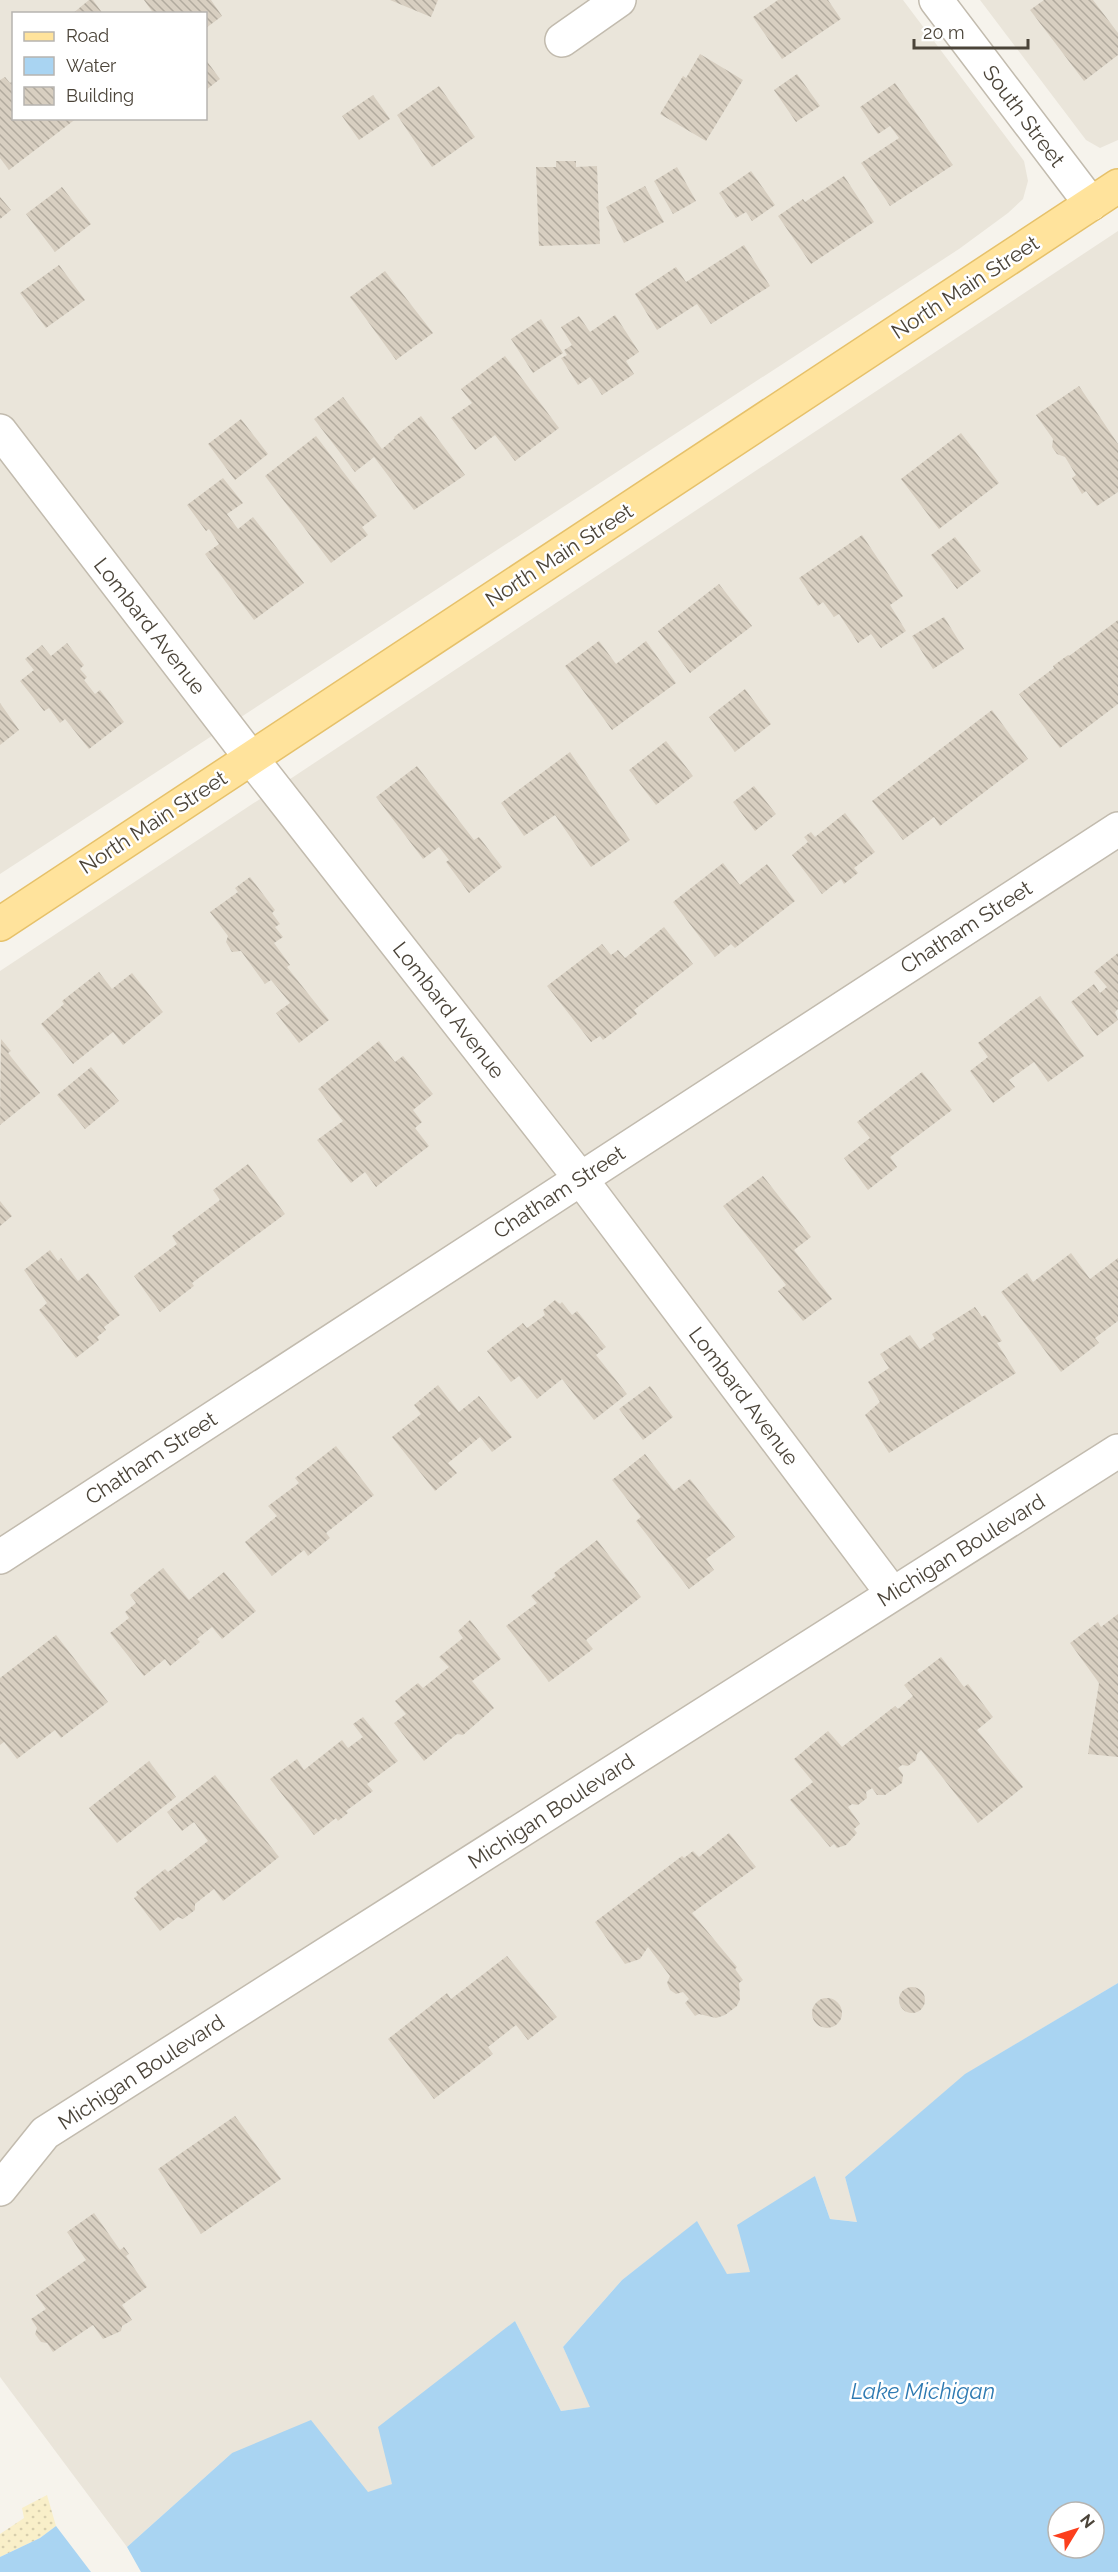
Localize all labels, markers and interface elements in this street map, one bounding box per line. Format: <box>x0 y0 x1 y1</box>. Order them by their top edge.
legend <box>12 12 207 120</box>
scale bar <box>914 12 1028 50</box>
text: 20 m <box>923 22 965 43</box>
text: Road <box>66 25 109 46</box>
text: Water <box>66 55 117 76</box>
street label: South Street <box>978 60 1070 172</box>
text: Building <box>66 85 134 106</box>
street label: North Main Street <box>887 230 1043 344</box>
street label: North Main Street <box>481 498 637 612</box>
street label: Lombard Avenue <box>89 553 211 699</box>
street label: North Main Street <box>75 765 231 879</box>
street label: Chatham Street <box>896 875 1036 979</box>
street label: Lombard Avenue <box>388 937 510 1083</box>
street label: Chatham Street <box>489 1140 629 1244</box>
street label: Lombard Avenue <box>684 1322 804 1470</box>
street label: Chatham Street <box>81 1406 221 1510</box>
street label: Michigan Boulevard <box>873 1488 1049 1612</box>
street label: Michigan Boulevard <box>463 1748 639 1874</box>
street label: Michigan Boulevard <box>53 2009 229 2135</box>
water label: Lake Michigan <box>851 2378 995 2404</box>
north arrow <box>1046 2500 1106 2560</box>
text: N <box>1076 2510 1099 2532</box>

